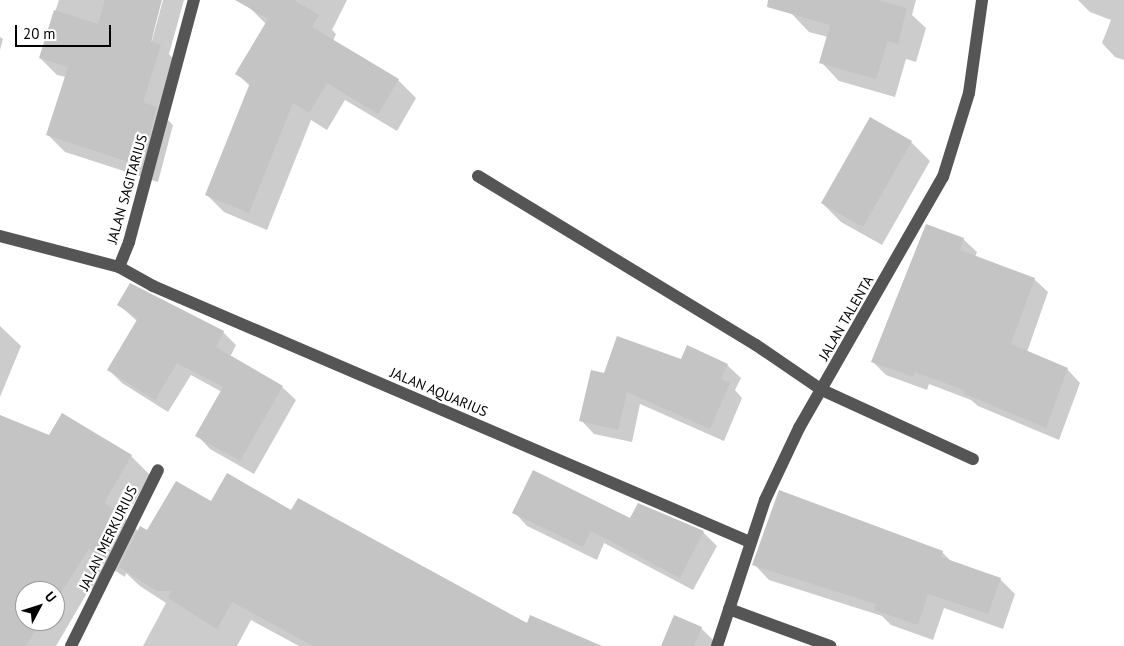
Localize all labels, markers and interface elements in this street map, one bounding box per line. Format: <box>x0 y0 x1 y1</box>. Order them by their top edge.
scale bar <box>18 15 114 47</box>
text: 20 m <box>23 24 56 43</box>
street label: JALAN SAGITARIUS <box>103 132 151 246</box>
street label: JALAN TALENTA <box>815 273 877 363</box>
street label: JALAN AQUARIUS <box>388 364 490 420</box>
street label: JALAN MERKURIUS <box>75 483 141 593</box>
north arrow <box>15 581 65 631</box>
text: U <box>41 588 60 606</box>

